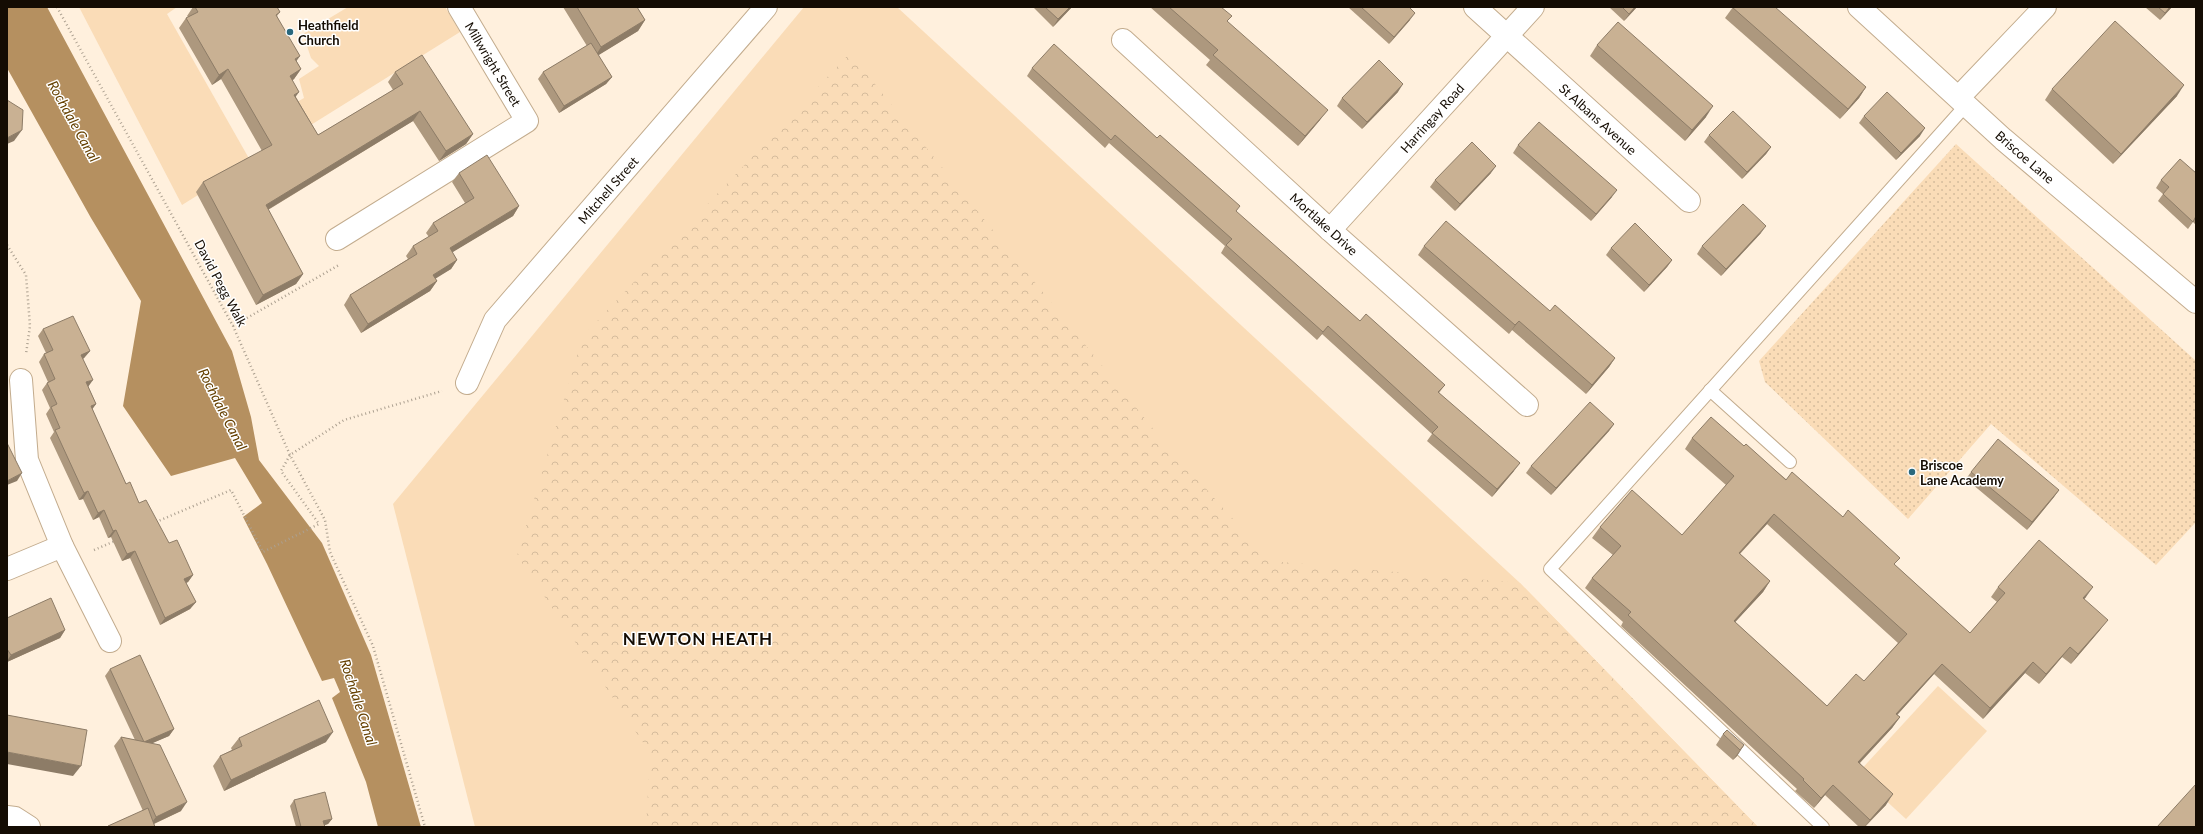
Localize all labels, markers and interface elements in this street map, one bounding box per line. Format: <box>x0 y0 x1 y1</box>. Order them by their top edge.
place label: Heathfield Church <box>298 17 359 48</box>
street label: Millwright Street <box>462 19 525 109</box>
marker: Heathfield Church <box>285 27 295 37</box>
water label: Rochdale Canal <box>45 78 103 164</box>
street label: Harringay Road <box>1397 80 1467 156</box>
street label: St Albans Avenue <box>1556 80 1640 158</box>
street label: Briscoe Lane <box>1992 127 2058 187</box>
street label: Mitchell Street <box>574 153 642 227</box>
street label: Mortlake Drive <box>1287 189 1361 259</box>
street label: David Pegg Walk <box>191 237 251 330</box>
water label: Rochdale Canal <box>195 365 251 453</box>
place label: Briscoe Lane Academy <box>1920 457 2004 488</box>
marker: Briscoe Lane Academy <box>1907 467 1917 477</box>
district label: NEWTON HEATH <box>623 628 773 649</box>
water label: Rochdale Canal <box>337 657 381 747</box>

